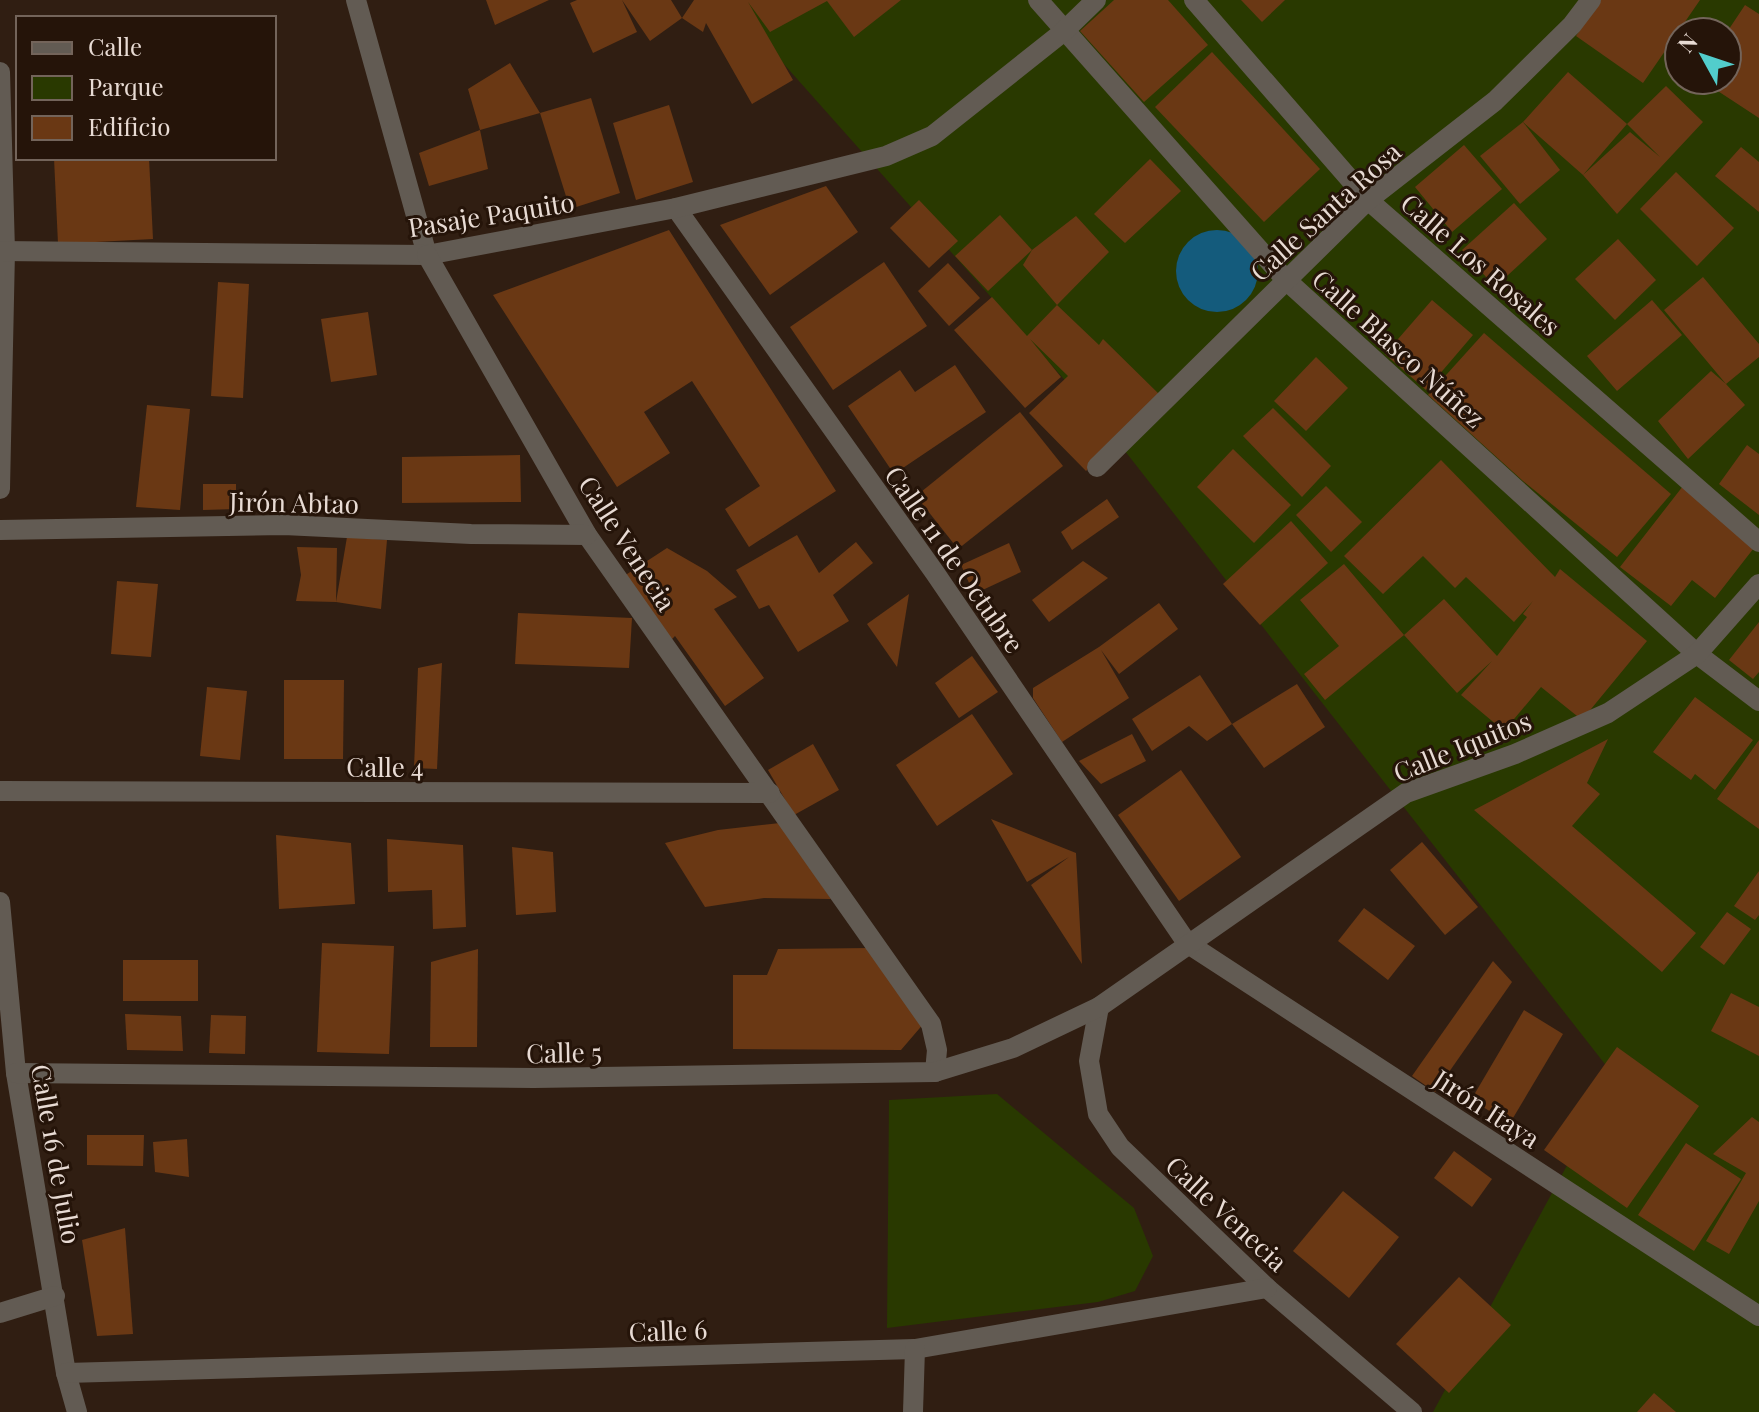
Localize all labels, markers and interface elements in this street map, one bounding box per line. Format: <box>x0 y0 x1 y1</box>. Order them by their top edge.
legend <box>16 16 276 160</box>
north arrow <box>1663 16 1743 96</box>
text: N <box>1670 27 1704 58</box>
text: Calle <box>88 30 142 62</box>
text: Parque <box>88 70 164 102</box>
text: Edificio <box>88 110 170 142</box>
street label: Calle Santa Rosa <box>1242 134 1408 288</box>
street label: Pasaje Paquito <box>405 184 577 244</box>
street label: Calle Los Rosales <box>1394 185 1568 343</box>
street label: Calle Blasco Núñez <box>1305 261 1493 435</box>
street label: Calle 11 de Octubre <box>877 459 1033 659</box>
street label: Calle Venecia <box>571 469 685 617</box>
street label: Jirón Abtao <box>228 483 359 521</box>
street label: Calle Iquitos <box>1388 702 1536 790</box>
street label: Calle 4 <box>346 749 424 784</box>
street label: Calle 5 <box>526 1034 602 1070</box>
street label: Jirón Itaya <box>1426 1060 1547 1155</box>
street label: Calle 16 de Julio <box>24 1061 90 1247</box>
street label: Calle Venecia <box>1159 1148 1295 1278</box>
street label: Calle 6 <box>628 1311 708 1349</box>

